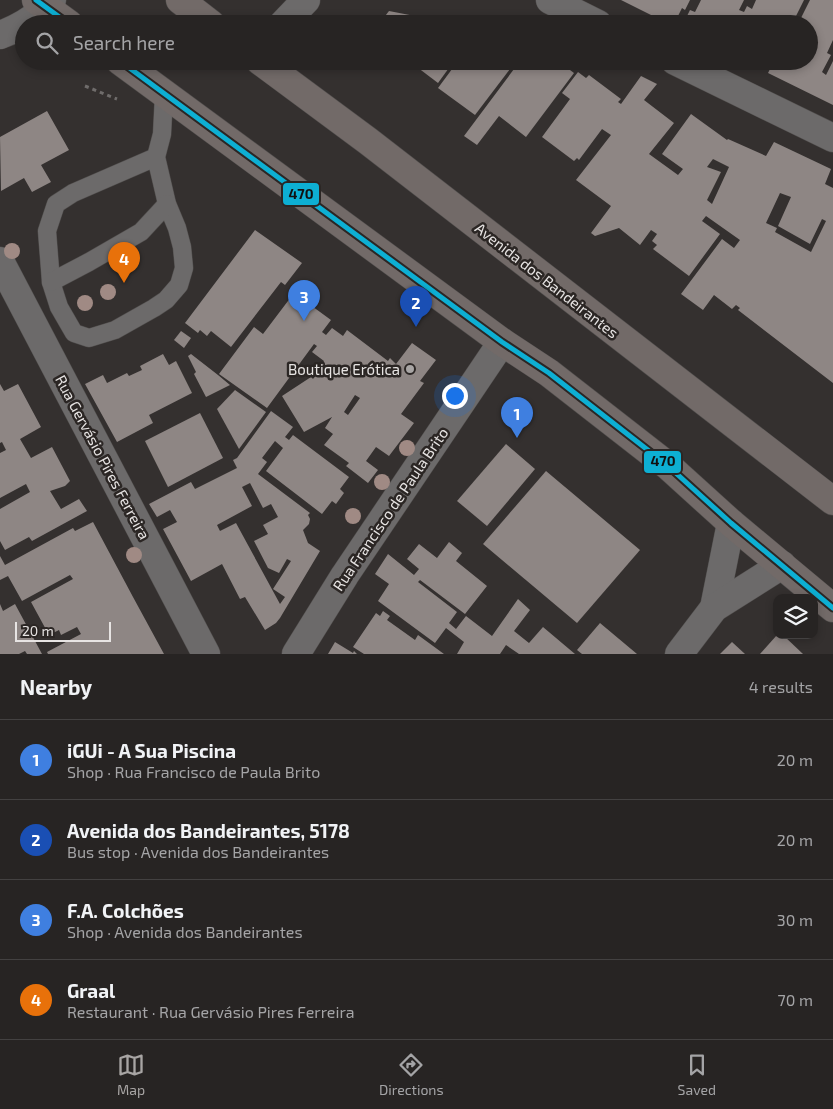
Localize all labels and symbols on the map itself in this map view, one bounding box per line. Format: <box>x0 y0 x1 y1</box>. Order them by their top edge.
line badge: 470 <box>282 182 320 206</box>
text: 470 <box>288 185 314 202</box>
street label: Avenida dos Bandeirantes <box>472 219 622 341</box>
pin: 4 <box>108 242 140 283</box>
pin: 3 <box>288 280 320 321</box>
pin: 2 <box>400 286 432 327</box>
place label: Boutique Erótica <box>288 360 400 378</box>
marker: Boutique Erótica <box>404 363 416 375</box>
street label: Rua Gervásio Pires Ferreira <box>52 372 154 542</box>
your location <box>442 383 468 409</box>
pin: 1 <box>501 397 533 438</box>
street label: Rua Francisco de Paula Brito <box>329 424 451 594</box>
line badge: 470 <box>643 450 682 474</box>
text: 470 <box>650 452 676 469</box>
scale bar <box>15 619 111 642</box>

